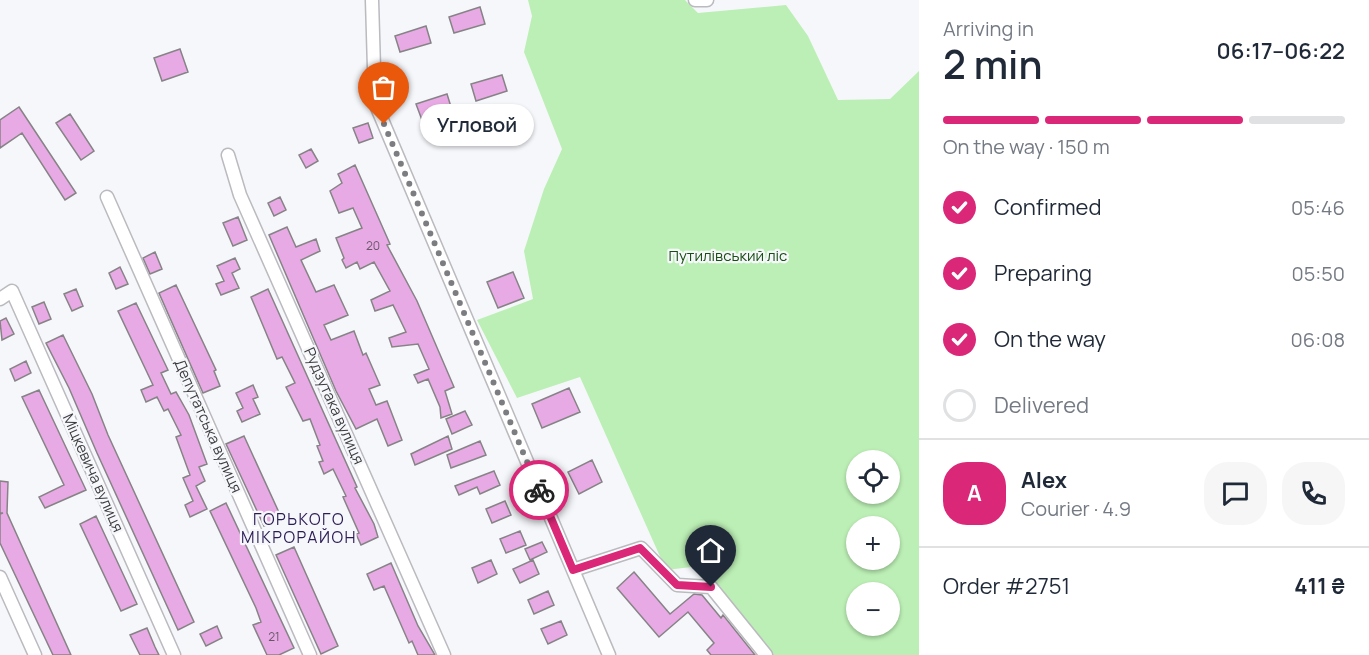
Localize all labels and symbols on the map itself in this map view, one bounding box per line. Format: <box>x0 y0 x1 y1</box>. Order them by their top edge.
pin <box>358 62 409 124</box>
callout: Угловой <box>420 103 534 145</box>
house number: 20 <box>366 237 380 254</box>
park label: Путилівський ліс <box>669 245 787 266</box>
street label: Рудзутака вулиця <box>299 344 370 468</box>
street label: Депутатська вулиця <box>169 355 247 496</box>
street label: Міцкевича вулиця <box>58 410 129 535</box>
courier <box>509 460 569 520</box>
district label: ГОРЬКОГО МІКРОРАЙОН <box>241 508 357 548</box>
pin <box>685 525 736 587</box>
house number: 21 <box>268 628 280 645</box>

